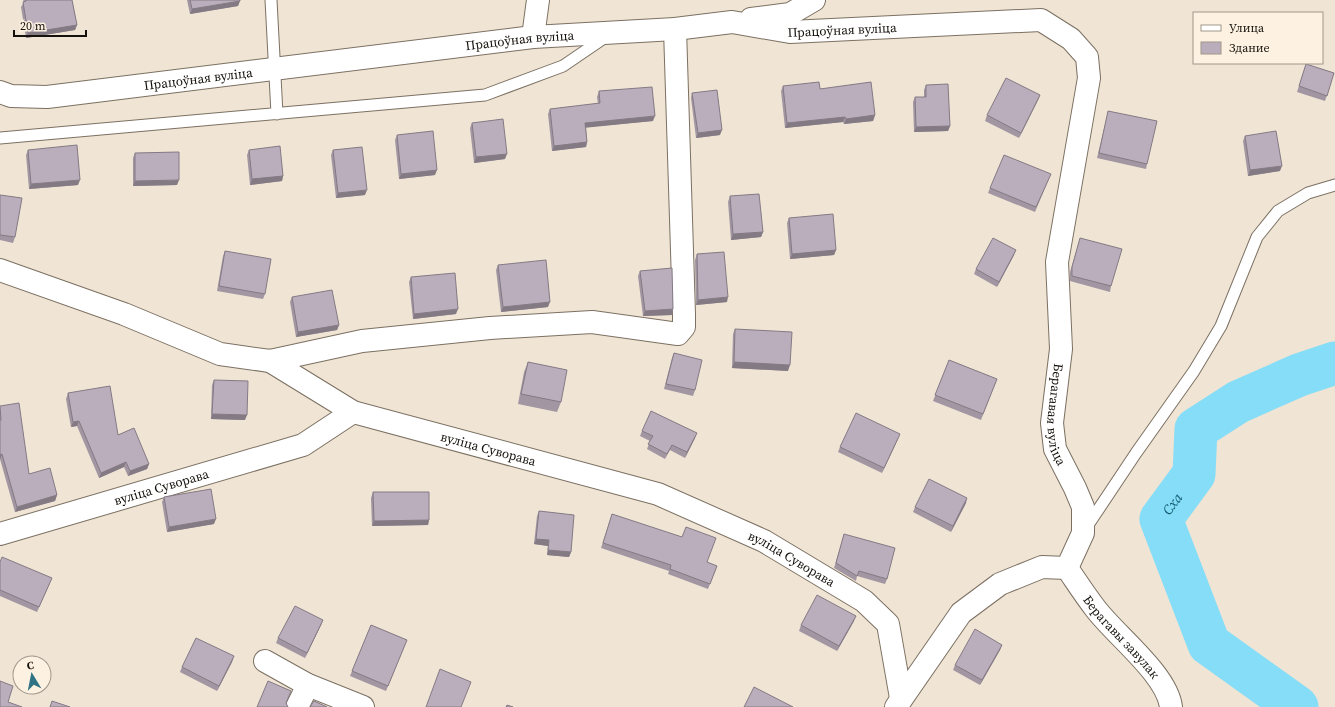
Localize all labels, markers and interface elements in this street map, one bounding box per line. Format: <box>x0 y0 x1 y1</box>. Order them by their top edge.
scale bar <box>14 12 86 38</box>
legend <box>1193 12 1323 64</box>
text: 20 m <box>20 18 46 34</box>
street label: Працоўная вуліца <box>787 18 897 41</box>
text: Улица <box>1229 20 1265 36</box>
street label: Працоўная вуліца <box>464 26 575 54</box>
text: Здание <box>1229 40 1270 56</box>
street label: Працоўная вуліца <box>143 63 254 93</box>
street label: Берагавая вуліца <box>1043 363 1071 468</box>
street label: вуліца Суворава <box>439 427 538 469</box>
street label: вуліца Суворава <box>112 465 211 509</box>
water label: Сха <box>1157 488 1187 519</box>
street label: вуліца Суворава <box>745 527 839 590</box>
street label: Берагавы завулак <box>1080 592 1164 682</box>
north arrow <box>12 655 52 695</box>
text: С <box>26 658 35 674</box>

